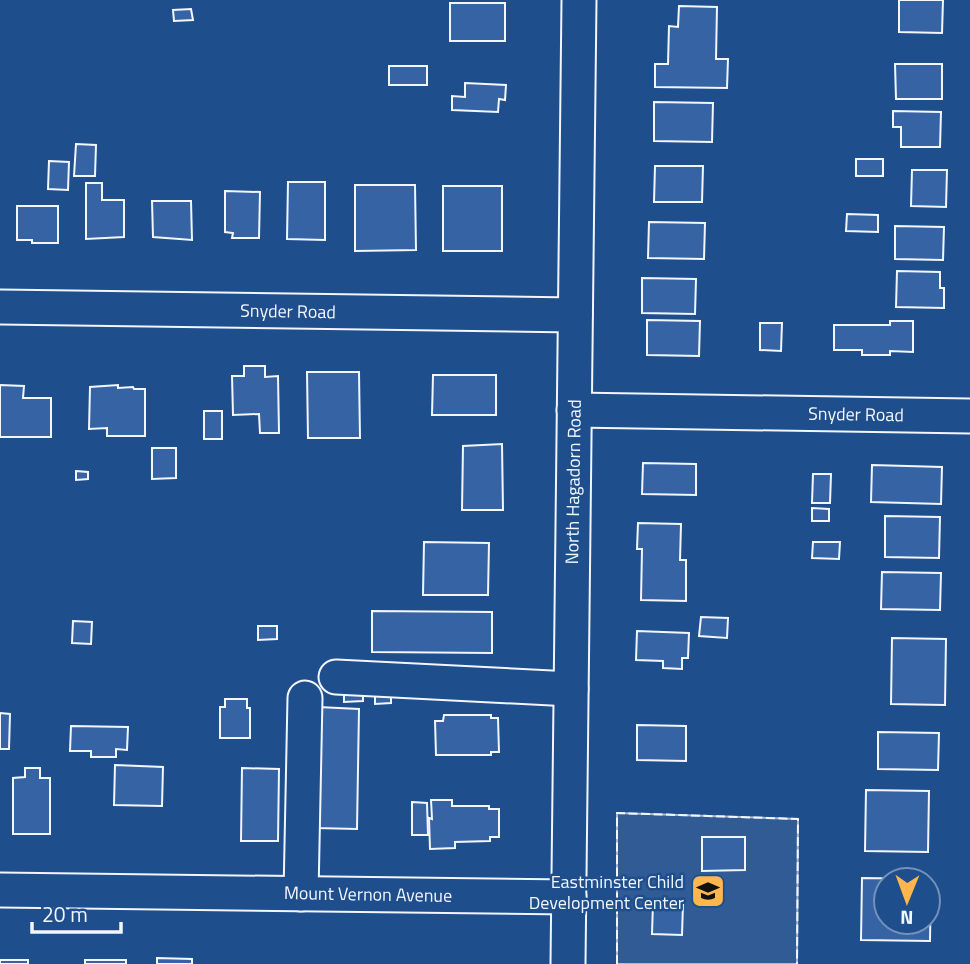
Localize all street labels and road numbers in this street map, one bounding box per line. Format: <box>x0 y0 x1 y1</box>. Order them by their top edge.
street label: Snyder Road <box>240 297 336 325</box>
street label: North Hagadorn Road <box>558 399 588 565</box>
street label: Snyder Road <box>808 400 904 428</box>
street label: Mount Vernon Avenue <box>284 879 452 909</box>

